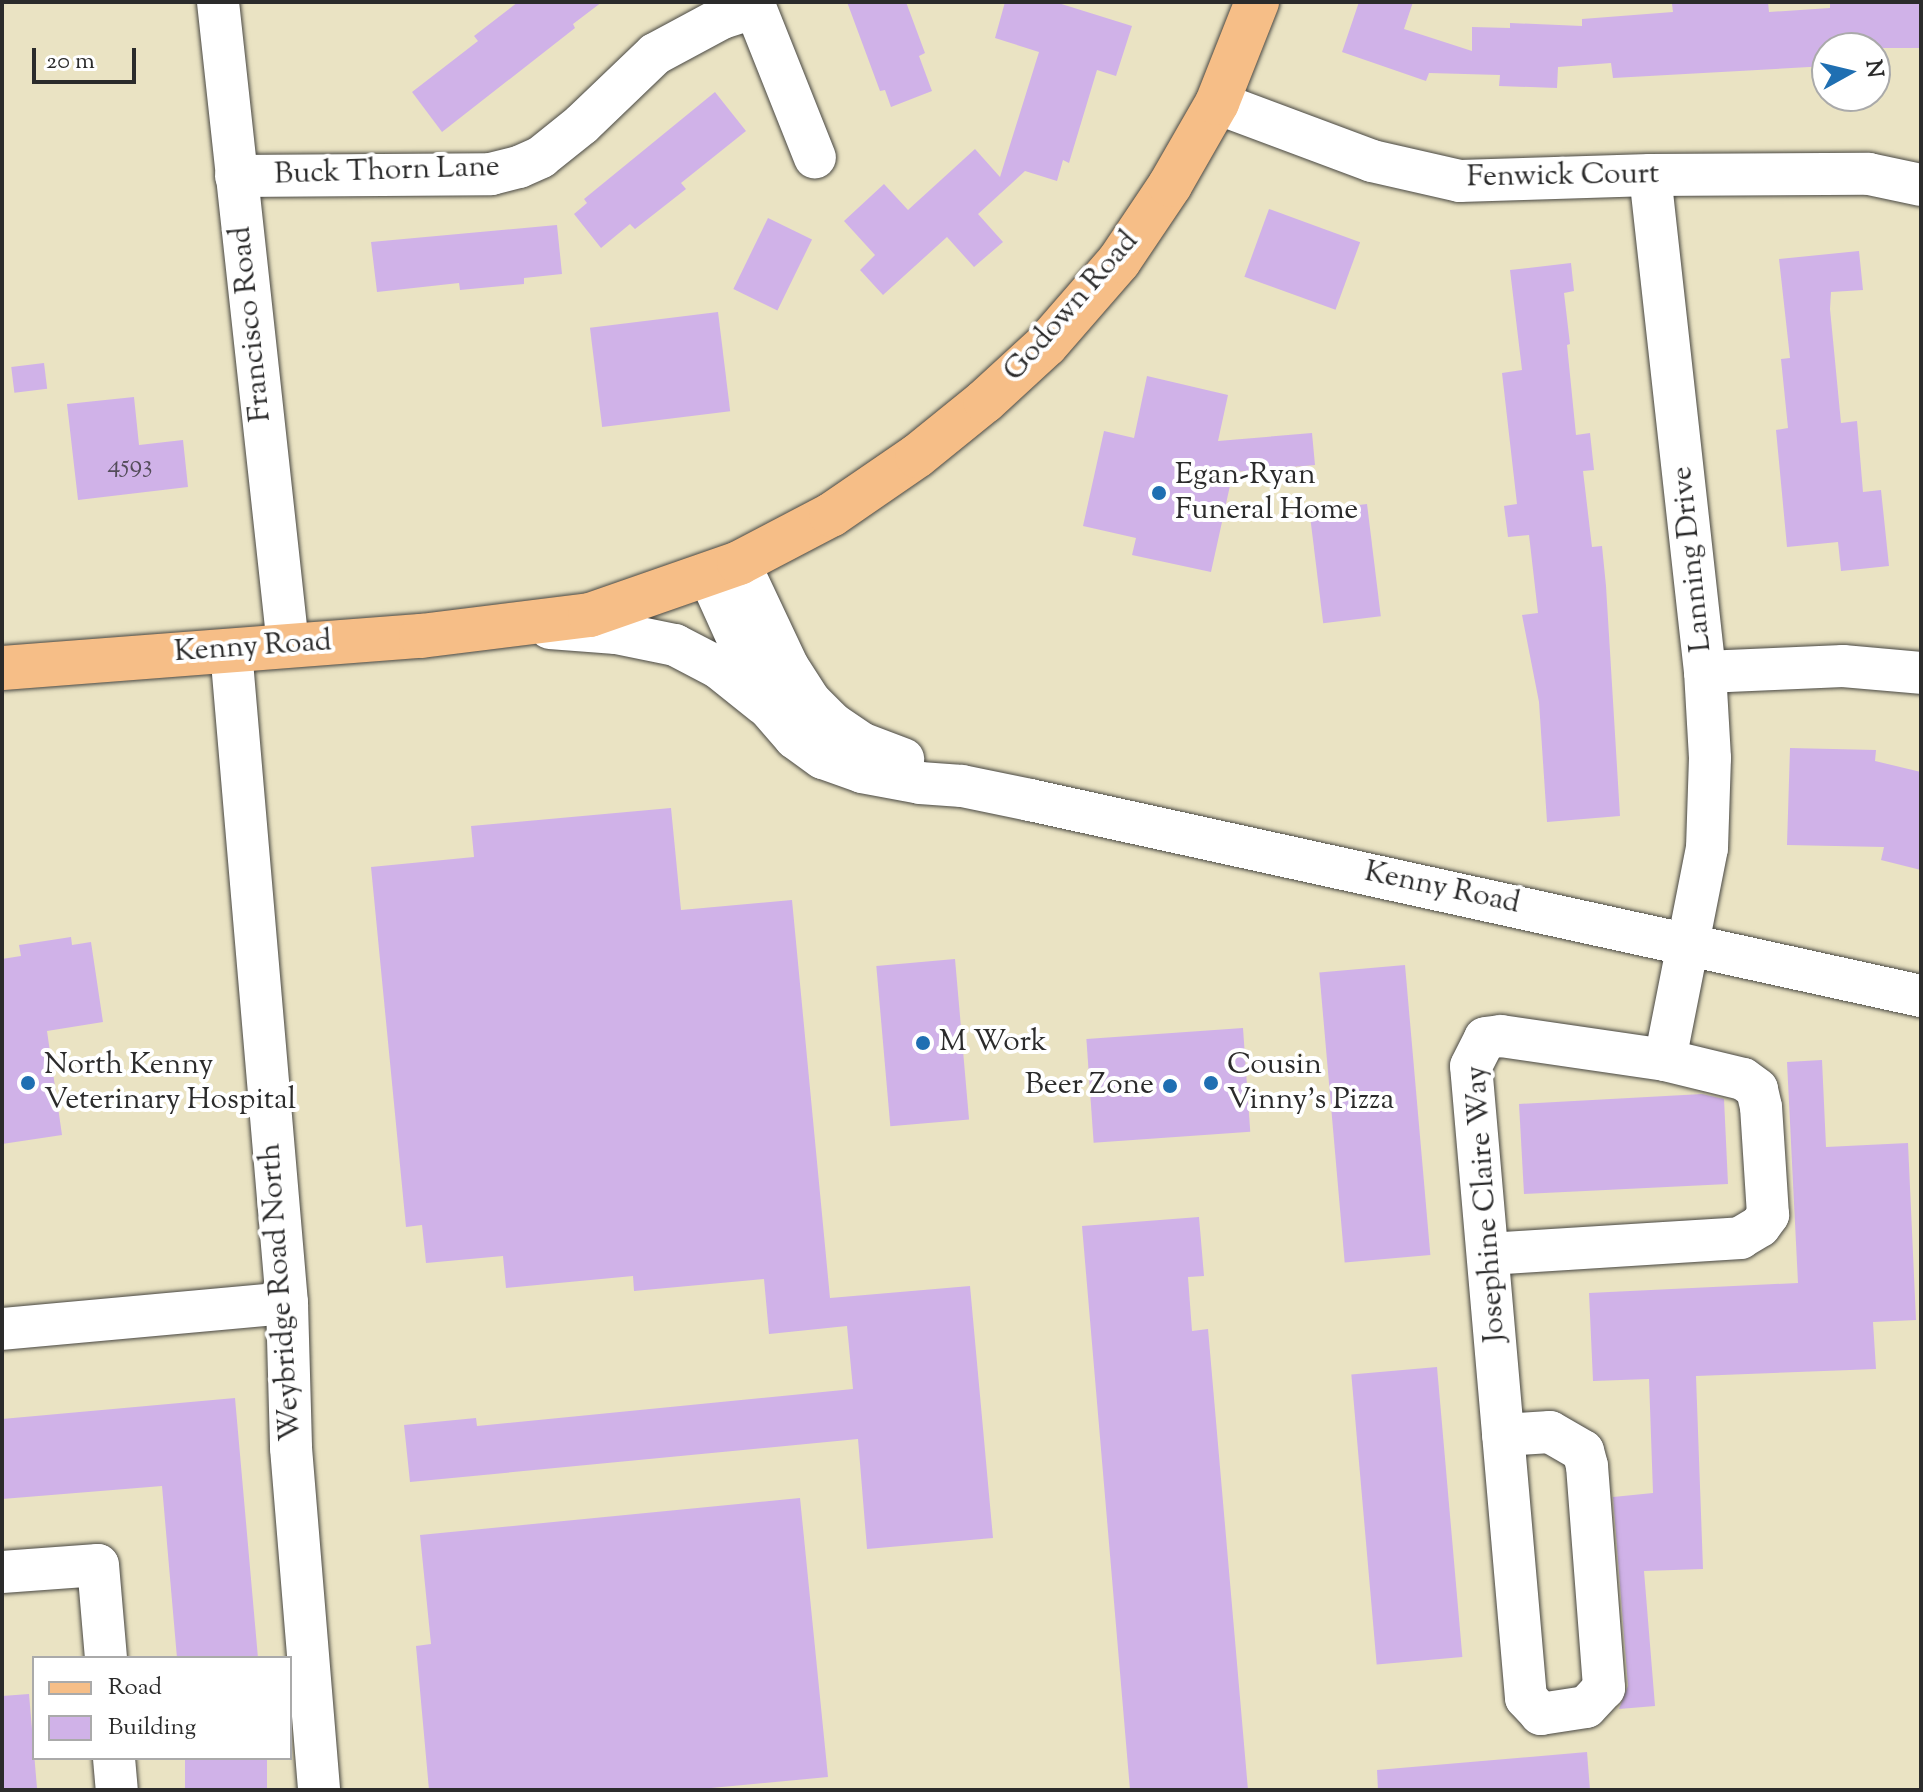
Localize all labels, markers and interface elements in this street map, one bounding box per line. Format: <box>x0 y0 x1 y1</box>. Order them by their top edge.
scale bar <box>36 32 140 82</box>
north arrow <box>1811 32 1891 112</box>
text: 20 m <box>46 45 95 79</box>
text: N <box>1856 58 1890 80</box>
street label: Buck Thorn Lane <box>274 150 500 194</box>
street label: Fenwick Court <box>1466 157 1660 197</box>
street label: Francisco Road <box>224 224 280 424</box>
street label: Godown Road <box>997 225 1147 389</box>
house number: 4593 <box>107 450 153 482</box>
place label: Egan-Ryan Funeral Home <box>1175 458 1358 528</box>
street label: Lanning Drive <box>1665 464 1721 654</box>
marker: Egan-Ryan Funeral Home <box>1150 484 1168 502</box>
street label: Kenny Road <box>173 625 333 671</box>
street label: Kenny Road <box>1361 855 1523 923</box>
place label: M Work <box>939 1025 1047 1061</box>
marker: M Work <box>914 1034 932 1052</box>
place label: North Kenny Veterinary Hospital <box>44 1048 296 1118</box>
place label: Cousin Vinny's Pizza <box>1227 1048 1394 1118</box>
street label: Josephine Claire Way <box>1459 1064 1515 1344</box>
place label: Beer Zone <box>1025 1068 1154 1104</box>
marker: North Kenny Veterinary Hospital <box>19 1074 37 1092</box>
marker: Cousin Vinny's Pizza <box>1202 1074 1220 1092</box>
marker: Beer Zone <box>1161 1077 1179 1095</box>
street label: Weybridge Road North <box>254 1142 310 1442</box>
legend <box>32 1656 292 1760</box>
text: Road <box>108 1671 162 1705</box>
text: Building <box>108 1711 196 1745</box>

